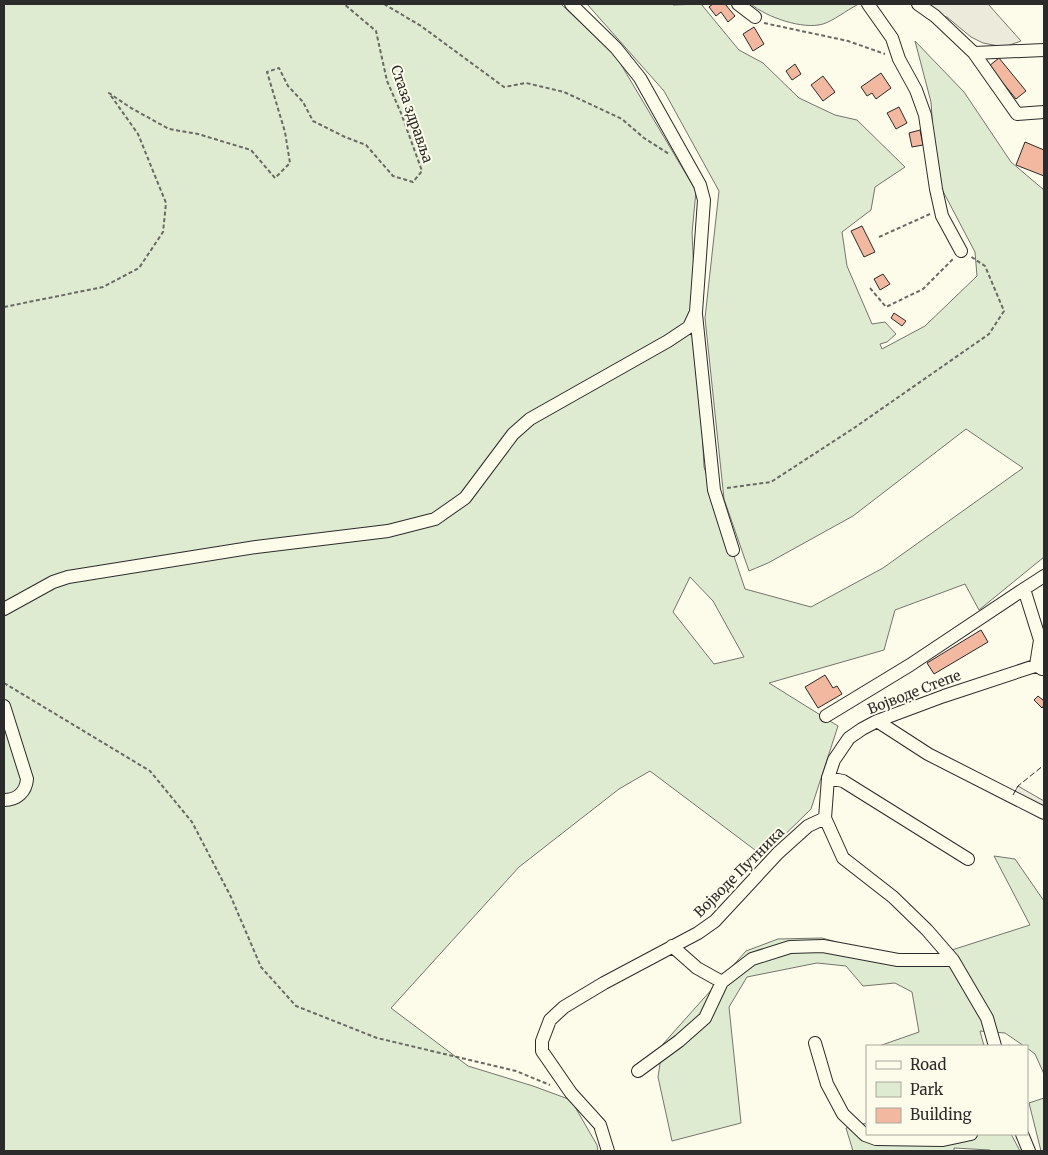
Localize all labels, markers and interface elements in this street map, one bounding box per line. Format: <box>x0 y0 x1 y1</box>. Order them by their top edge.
street label: Стаза здравља <box>387 63 437 166</box>
street label: Војводе Степе <box>865 666 963 718</box>
street label: Војводе Путника <box>690 823 788 921</box>
legend <box>866 1045 1028 1135</box>
text: Road <box>910 1055 946 1074</box>
text: Park <box>910 1080 944 1099</box>
text: Building <box>910 1105 972 1124</box>

